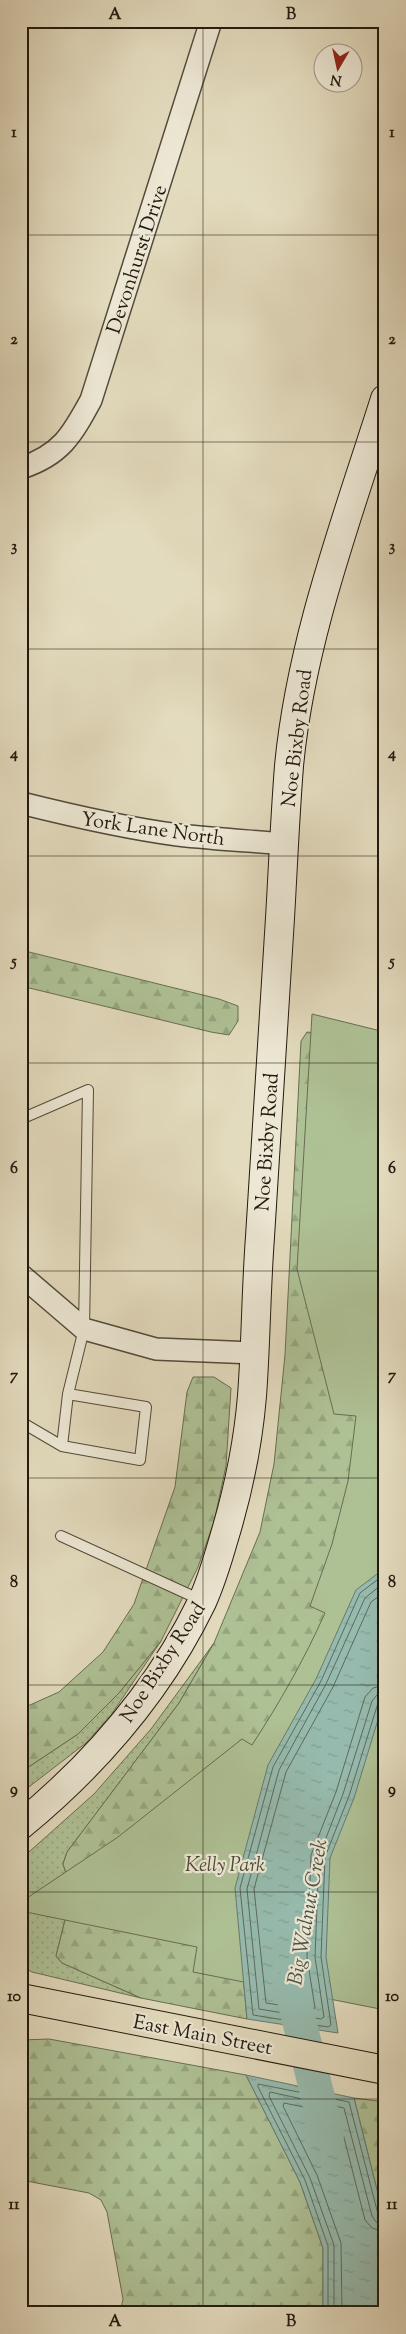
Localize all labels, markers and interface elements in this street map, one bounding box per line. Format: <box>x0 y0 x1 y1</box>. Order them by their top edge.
text: A <box>109 4 122 27</box>
text: B <box>286 4 296 27</box>
north arrow <box>314 42 364 92</box>
text: N <box>329 68 343 90</box>
text: 1 <box>11 122 17 145</box>
text: 1 <box>389 122 395 145</box>
street label: Devonhurst Drive <box>101 182 176 338</box>
text: 2 <box>10 329 18 352</box>
text: 2 <box>388 329 396 352</box>
text: 3 <box>11 536 18 559</box>
text: 3 <box>389 536 396 559</box>
street label: Noe Bixby Road <box>276 668 321 809</box>
text: 4 <box>9 743 18 766</box>
text: 4 <box>387 743 396 766</box>
street label: York Lane North <box>79 806 227 855</box>
text: 5 <box>9 951 17 974</box>
text: 5 <box>387 951 395 974</box>
street label: Noe Bixby Road <box>249 1072 288 1212</box>
text: 6 <box>10 1158 18 1181</box>
text: 6 <box>388 1158 396 1181</box>
text: 7 <box>10 1365 19 1388</box>
text: 7 <box>388 1365 397 1388</box>
text: 8 <box>10 1572 18 1595</box>
text: 8 <box>388 1572 396 1595</box>
street label: Noe Bixby Road <box>114 1597 214 1729</box>
text: 9 <box>10 1779 18 1802</box>
text: 9 <box>388 1779 396 1802</box>
water label: Big Walnut Creek <box>281 1836 337 1988</box>
park label: Kelly Park <box>185 1852 265 1881</box>
text: 10 <box>7 1986 21 2009</box>
text: 10 <box>385 1986 399 2009</box>
street label: East Main Street <box>130 2009 275 2064</box>
text: 11 <box>9 2194 20 2217</box>
text: 11 <box>387 2194 398 2217</box>
text: A <box>109 2311 122 2334</box>
text: B <box>286 2311 296 2334</box>

